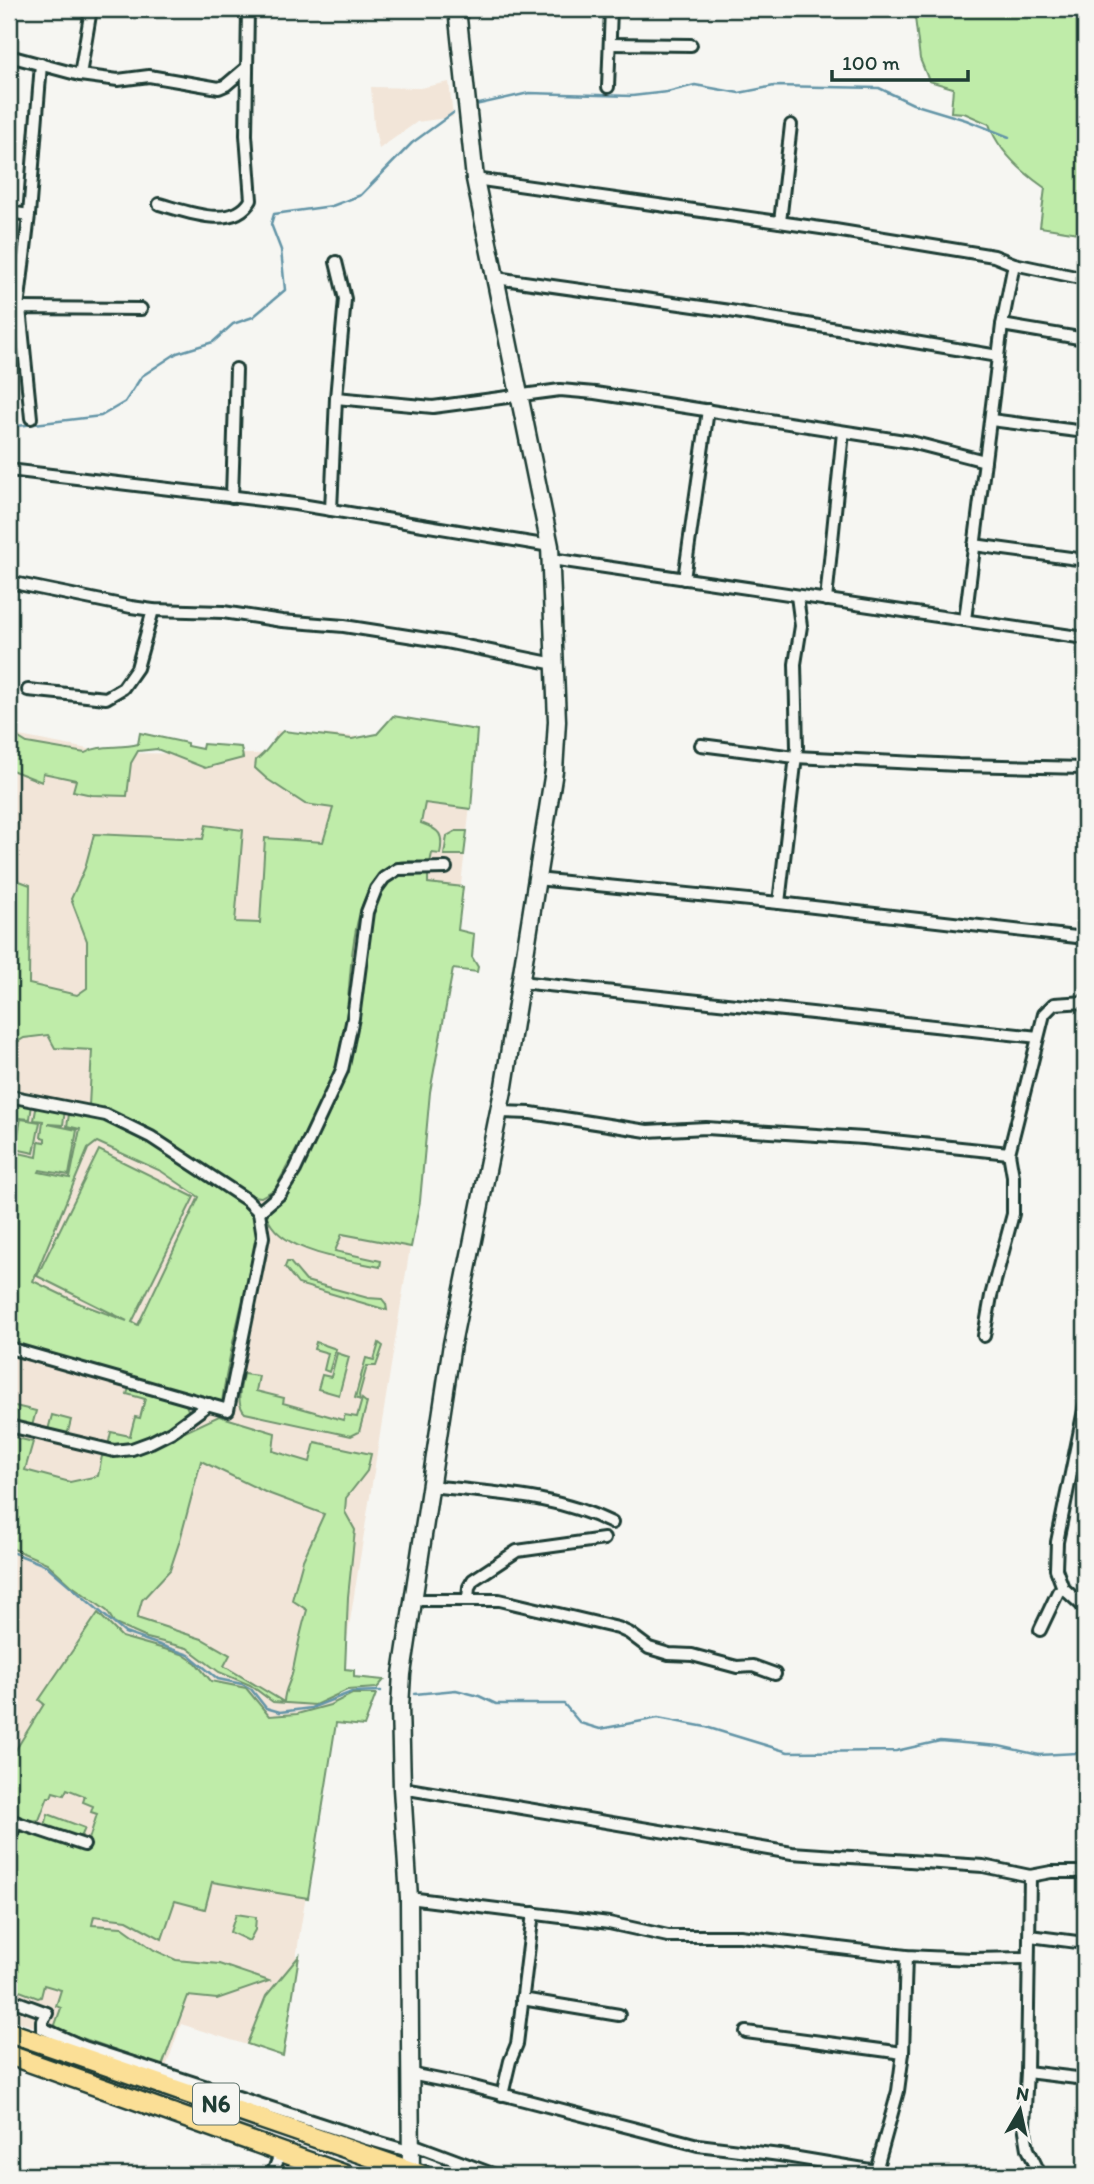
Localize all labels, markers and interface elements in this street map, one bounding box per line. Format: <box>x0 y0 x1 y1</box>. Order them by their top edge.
scale bar <box>832 38 968 82</box>
text: 100 m <box>842 50 900 75</box>
north arrow <box>986 2076 1056 2146</box>
text: N <box>1014 2081 1031 2106</box>
road number: N6 <box>193 2084 239 2124</box>

